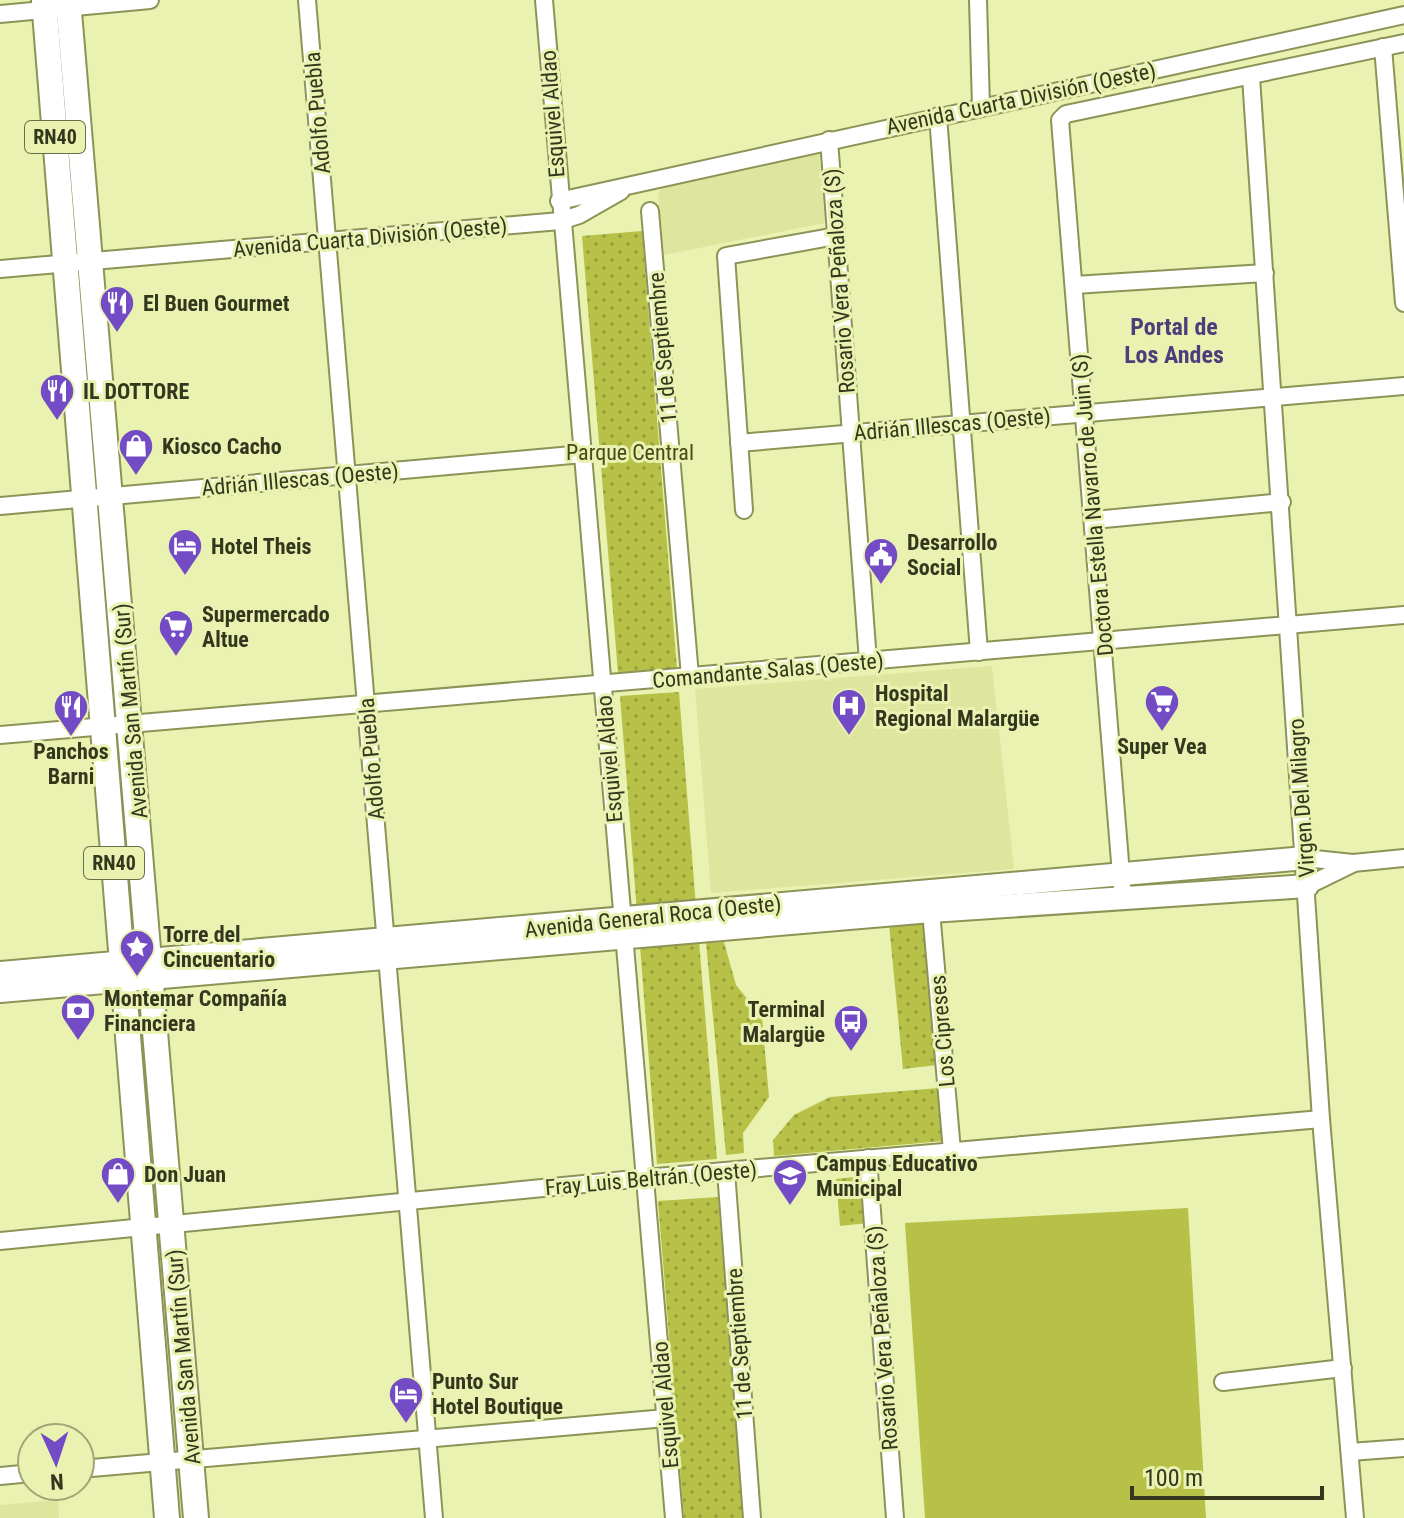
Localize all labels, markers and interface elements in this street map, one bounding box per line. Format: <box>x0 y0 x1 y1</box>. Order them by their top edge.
street label: Esquivel Aldao <box>536 49 569 178</box>
street label: Adolfo Puebla <box>300 51 335 175</box>
street label: Avenida Cuarta División (Oeste) <box>884 58 1158 140</box>
road number: RN40 <box>25 121 85 153</box>
street label: Rosario Vera Peñaloza (S) <box>819 168 861 394</box>
street label: Avenida Cuarta División (Oeste) <box>232 213 508 263</box>
street label: 11 de Septiembre <box>643 271 682 425</box>
restaurant icon: El Buen Gourmet <box>98 284 136 334</box>
place label: El Buen Gourmet <box>143 291 290 316</box>
district label: Portal de Los Andes <box>1124 313 1224 369</box>
street label: Doctora Estella Navarro de Juin (S) <box>1067 353 1119 657</box>
restaurant icon: IL DOTTORE <box>38 372 76 422</box>
place label: IL DOTTORE <box>83 379 190 404</box>
street label: Adrián Illescas (Oeste) <box>853 403 1052 447</box>
shop icon: Kiosco Cacho <box>117 427 155 477</box>
place label: Kiosco Cacho <box>162 434 282 459</box>
park label: Parque Central <box>566 440 694 465</box>
street label: Adrián Illescas (Oeste) <box>201 458 400 502</box>
hotel icon: Hotel Theis <box>166 527 204 577</box>
place label: Desarrollo Social <box>907 530 998 580</box>
place label: Hotel Theis <box>211 534 312 559</box>
public building icon: Desarrollo Social <box>862 536 900 586</box>
street label: Avenida San Martín (Sur) <box>109 602 153 820</box>
place label: Supermercado Altue <box>202 602 330 652</box>
supermarket icon: Supermercado Altue <box>157 608 195 658</box>
street label: Comandante Salas (Oeste) <box>651 648 885 694</box>
place label: Hospital Regional Malargüe <box>875 681 1040 731</box>
supermarket icon: Super Vea <box>1143 683 1181 733</box>
hospital icon: Hospital Regional Malargüe <box>830 687 868 737</box>
restaurant icon: Panchos Barni <box>52 688 90 738</box>
street label: Esquivel Aldao <box>591 694 628 824</box>
street label: Adolfo Puebla <box>354 697 389 821</box>
street label: Virgen Del Milagro <box>1283 718 1320 878</box>
place label: Super Vea <box>1117 734 1207 759</box>
place label: Panchos Barni <box>33 739 109 789</box>
road number: RN40 <box>84 847 144 879</box>
street label: Avenida General Roca (Oeste) <box>523 891 783 943</box>
place label: Torre del Cincuentario <box>163 922 275 972</box>
place icon: Torre del Cincuentario <box>118 928 156 978</box>
street label: Los Cipreses <box>925 974 960 1088</box>
place label: Montemar Compañía Financiera <box>104 986 287 1036</box>
bank icon: Montemar Compañía Financiera <box>59 992 97 1042</box>
place label: Terminal Malargüe <box>743 997 825 1047</box>
bus stop icon: Terminal Malargüe <box>832 1003 870 1053</box>
place label: Campus Educativo Municipal <box>816 1151 978 1201</box>
shop icon: Don Juan <box>99 1155 137 1205</box>
street label: Fray Luis Beltrán (Oeste) <box>544 1157 758 1201</box>
school or university icon: Campus Educativo Municipal <box>771 1157 809 1207</box>
place label: Don Juan <box>144 1162 226 1187</box>
street label: Rosario Vera Peñaloza (S) <box>862 1225 904 1451</box>
street label: Avenida San Martín (Sur) <box>162 1248 206 1466</box>
street label: 11 de Septiembre <box>722 1267 757 1421</box>
street label: Esquivel Aldao <box>647 1340 684 1470</box>
place label: Punto Sur Hotel Boutique <box>432 1369 563 1419</box>
hotel icon: Punto Sur Hotel Boutique <box>387 1375 425 1425</box>
north arrow <box>16 1422 96 1502</box>
scale bar <box>1132 1450 1322 1500</box>
text: 100 m <box>1144 1464 1203 1492</box>
text: N <box>50 1469 64 1494</box>

